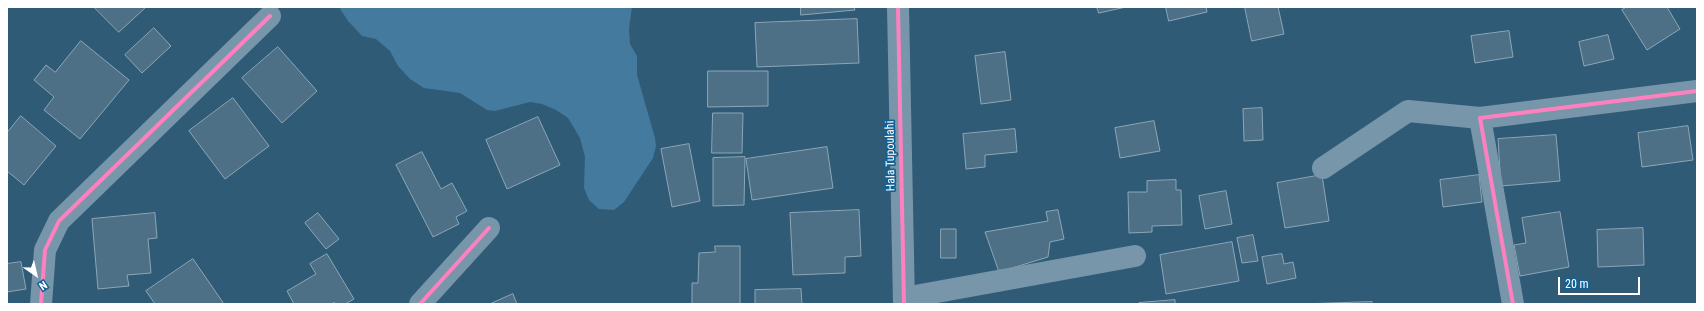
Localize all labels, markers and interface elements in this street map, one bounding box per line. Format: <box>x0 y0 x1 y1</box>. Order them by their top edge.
street label: Hala Tupoulahi <box>883 121 899 191</box>
north arrow <box>16 255 56 295</box>
scale bar <box>1560 269 1642 295</box>
text: 20 m <box>1565 277 1589 291</box>
text: N <box>37 278 49 293</box>

